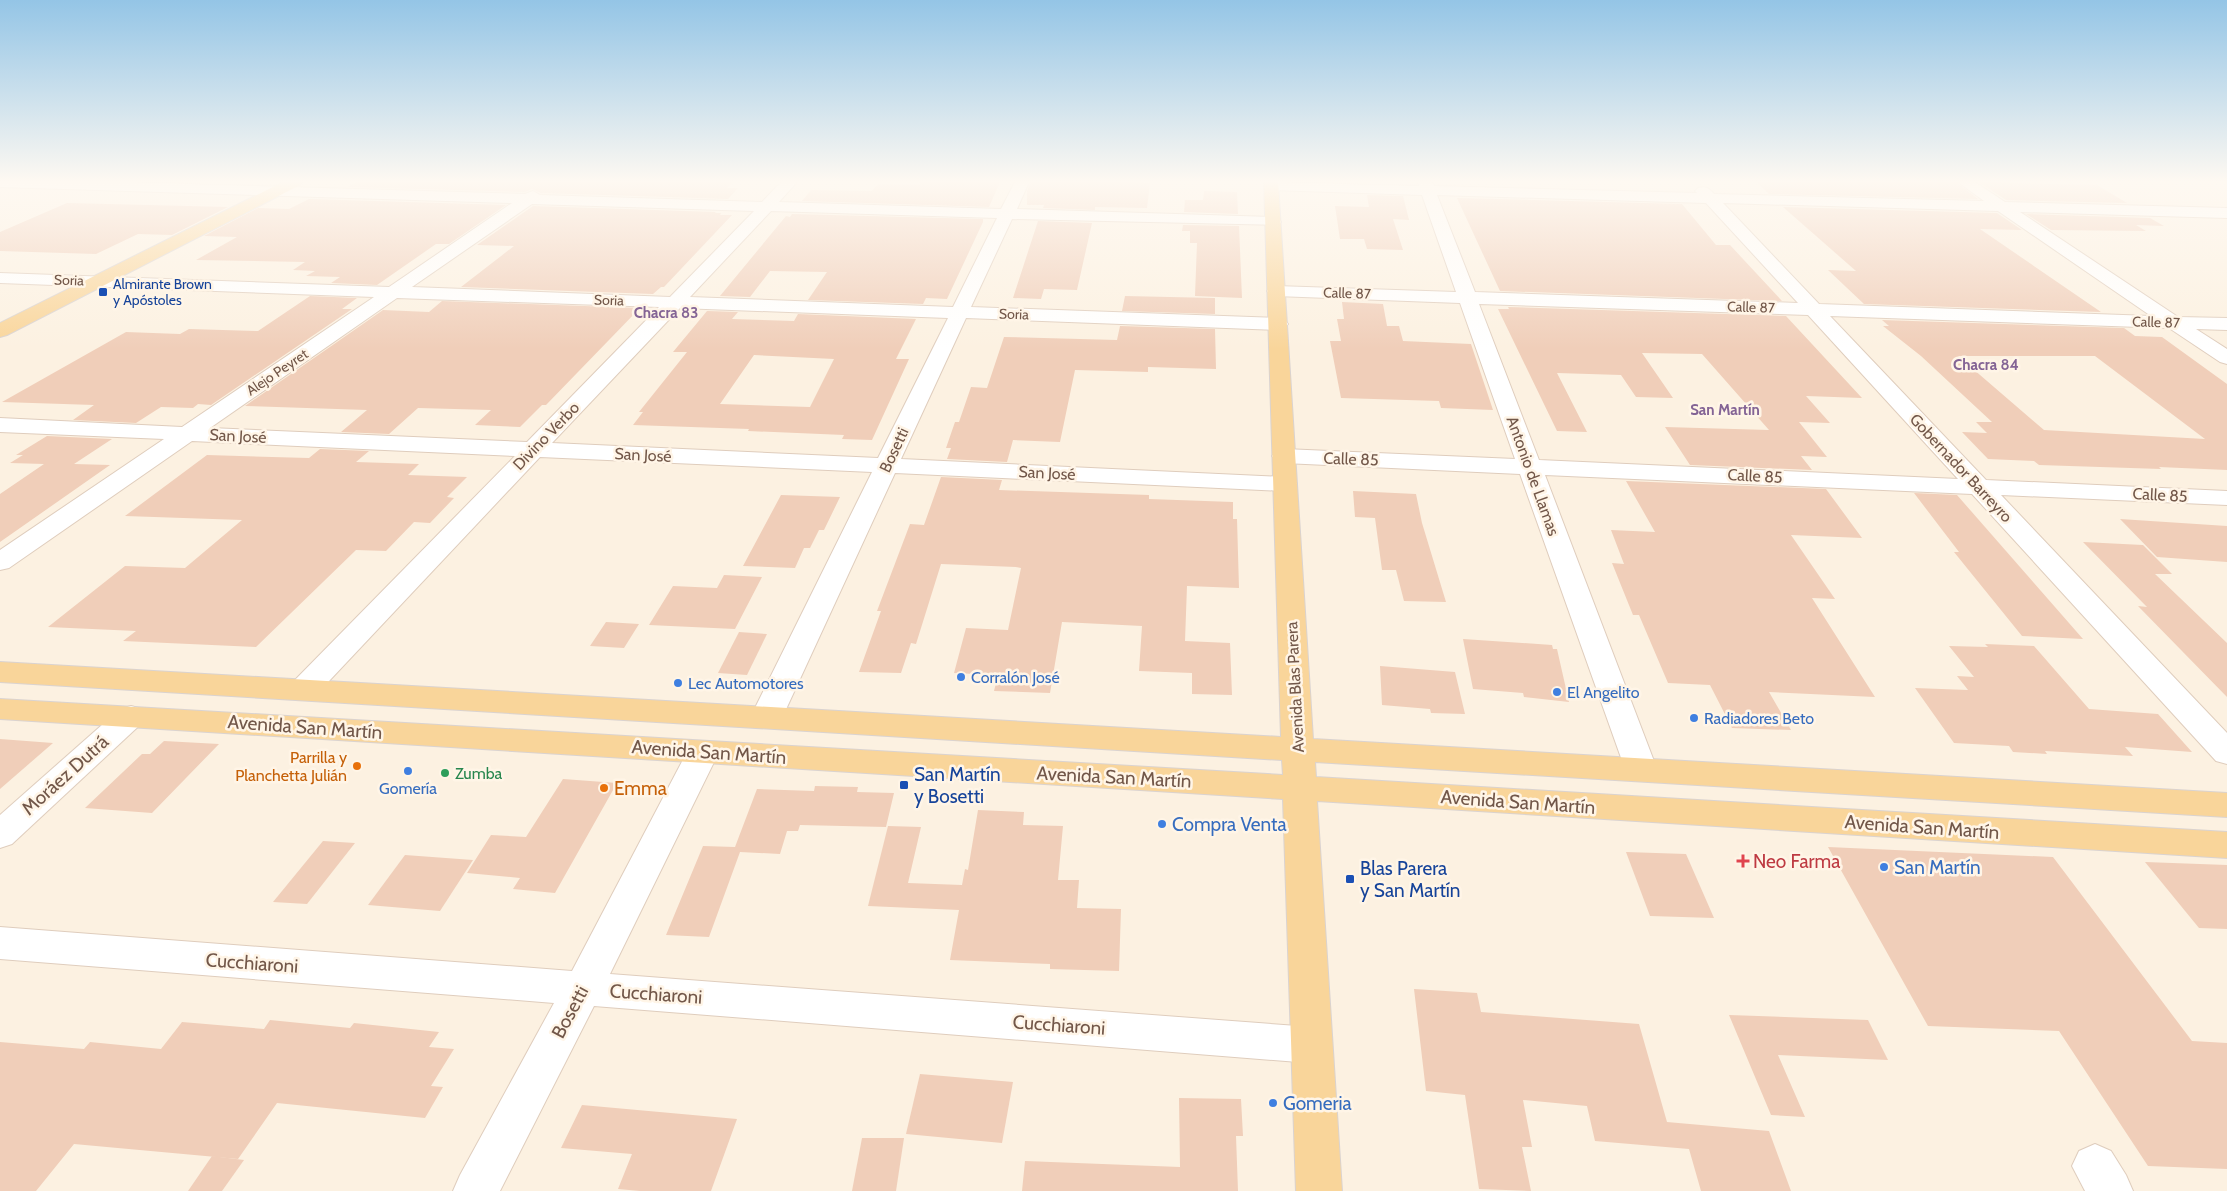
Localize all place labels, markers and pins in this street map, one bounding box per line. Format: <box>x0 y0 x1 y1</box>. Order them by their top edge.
place label: Almirante Brown y Apóstoles <box>113 275 212 309</box>
marker: Almirante Brown y Apóstoles <box>97 286 109 298</box>
place label: Corralón José <box>971 668 1060 687</box>
marker: Corralón José <box>955 671 967 683</box>
place label: Lec Automotores <box>688 674 804 693</box>
marker: Lec Automotores <box>672 677 684 689</box>
place label: El Angelito <box>1567 683 1640 702</box>
marker: El Angelito <box>1551 686 1563 698</box>
place label: Radiadores Beto <box>1704 709 1814 728</box>
marker: Radiadores Beto <box>1688 712 1700 724</box>
place label: Parrilla y Planchetta Julián <box>235 748 347 785</box>
marker: Parrilla y Planchetta Julián <box>351 760 363 772</box>
place label: San Martín y Bosetti <box>914 763 1001 808</box>
place label: Zumba <box>455 764 503 783</box>
marker: Gomería <box>402 765 414 777</box>
marker: Zumba <box>439 767 451 779</box>
place label: Emma <box>614 777 667 800</box>
place label: Gomería <box>379 779 437 798</box>
marker: San Martín y Bosetti <box>898 779 910 791</box>
marker: Emma <box>598 782 610 794</box>
place label: Compra Venta <box>1172 813 1287 836</box>
marker: Compra Venta <box>1156 818 1168 830</box>
place label: Neo Farma <box>1753 850 1840 873</box>
marker: Neo Farma <box>1737 855 1749 867</box>
place label: San Martín <box>1894 856 1981 879</box>
place label: Blas Parera y San Martín <box>1360 857 1460 902</box>
marker: San Martín <box>1878 861 1890 873</box>
marker: Blas Parera y San Martín <box>1344 873 1356 885</box>
place label: Gomeria <box>1283 1092 1352 1115</box>
marker: Gomeria <box>1267 1097 1279 1109</box>

